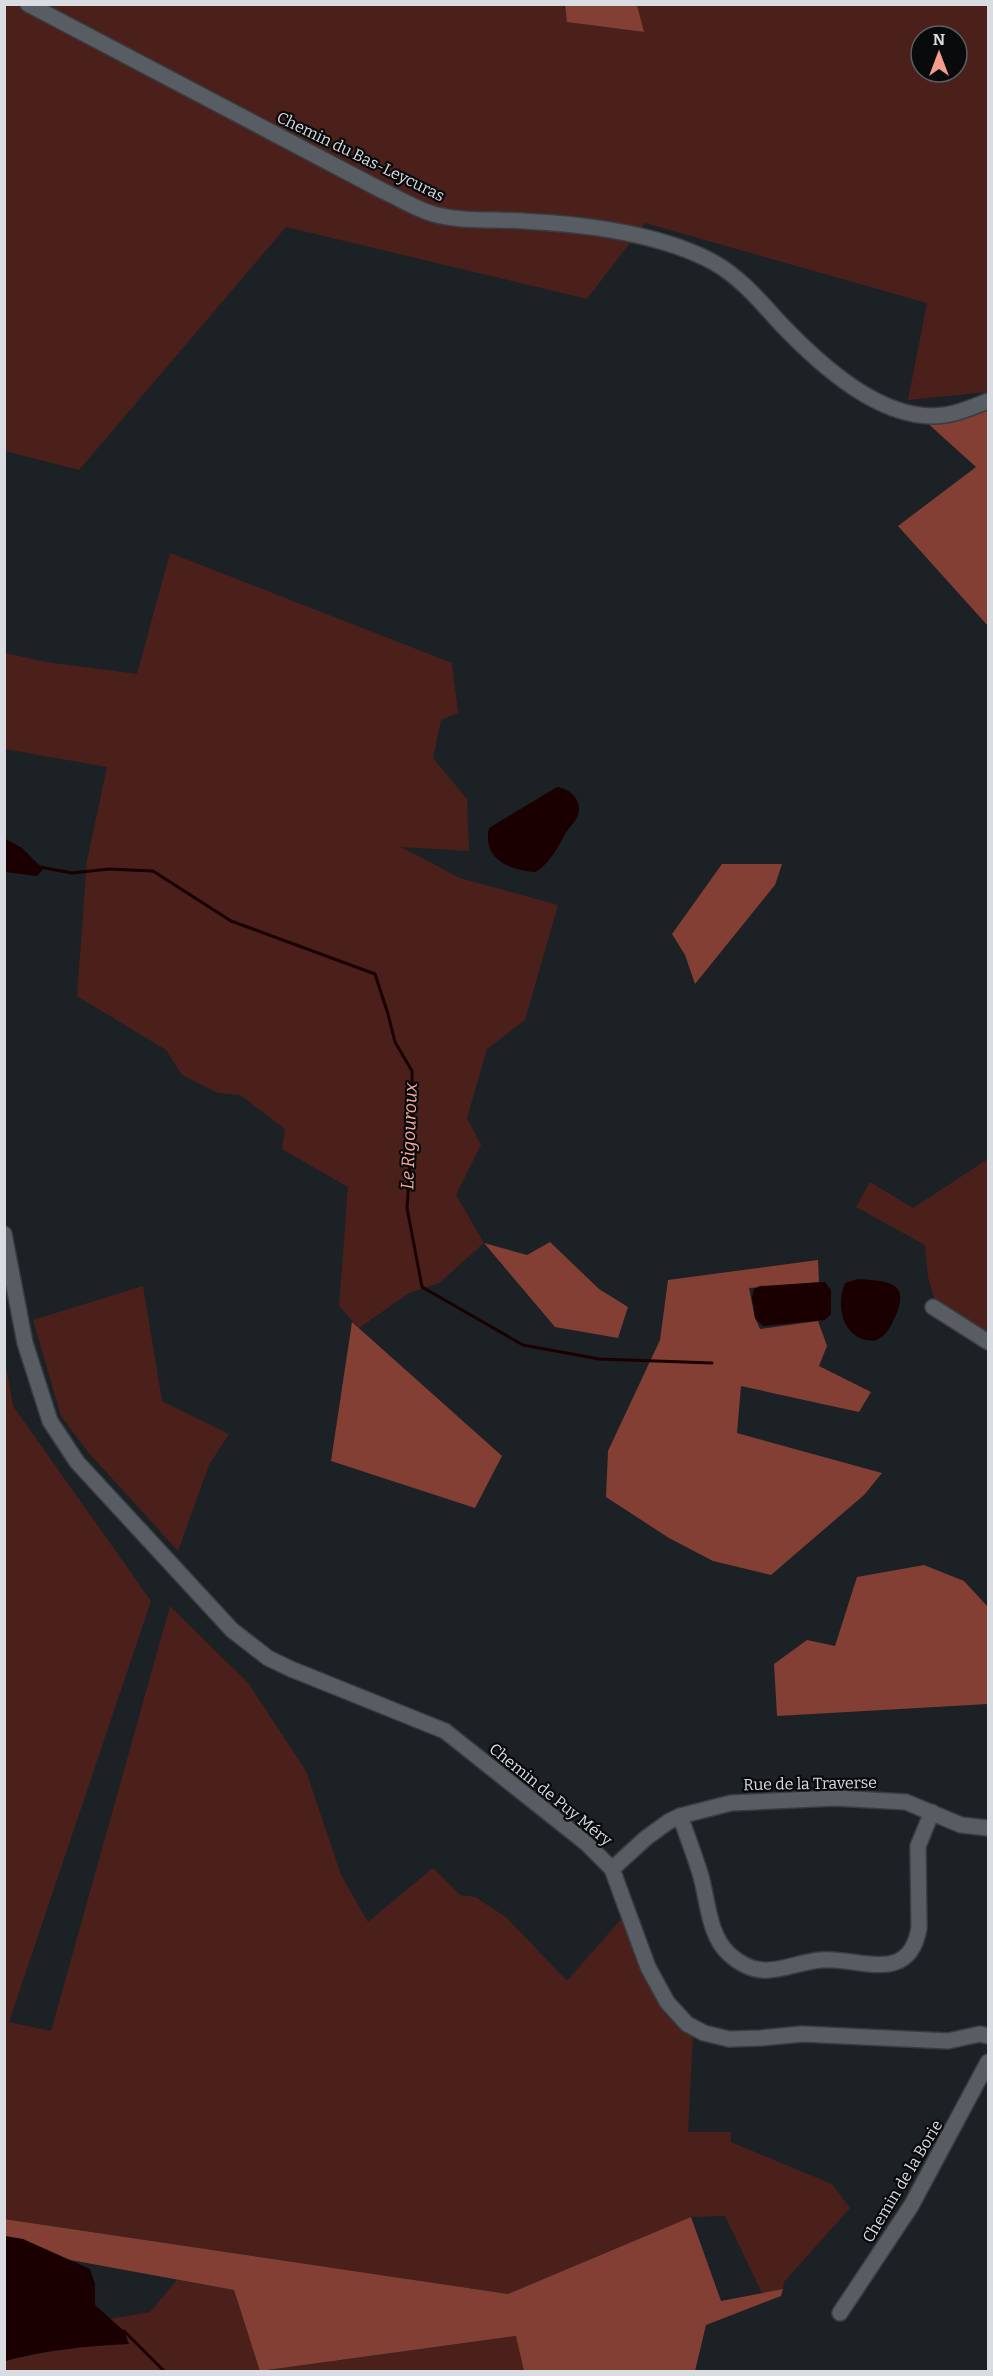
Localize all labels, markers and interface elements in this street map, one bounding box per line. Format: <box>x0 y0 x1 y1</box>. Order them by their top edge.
north arrow <box>909 24 969 84</box>
text: N <box>933 30 945 49</box>
street label: Chemin du Bas-Leycuras <box>274 108 448 205</box>
water label: Le Rigouroux <box>396 1082 422 1190</box>
street label: Chemin de Puy Méry <box>485 1739 616 1850</box>
street label: Rue de la Traverse <box>743 1773 877 1794</box>
street label: Chemin de la Borie <box>858 2117 946 2246</box>

